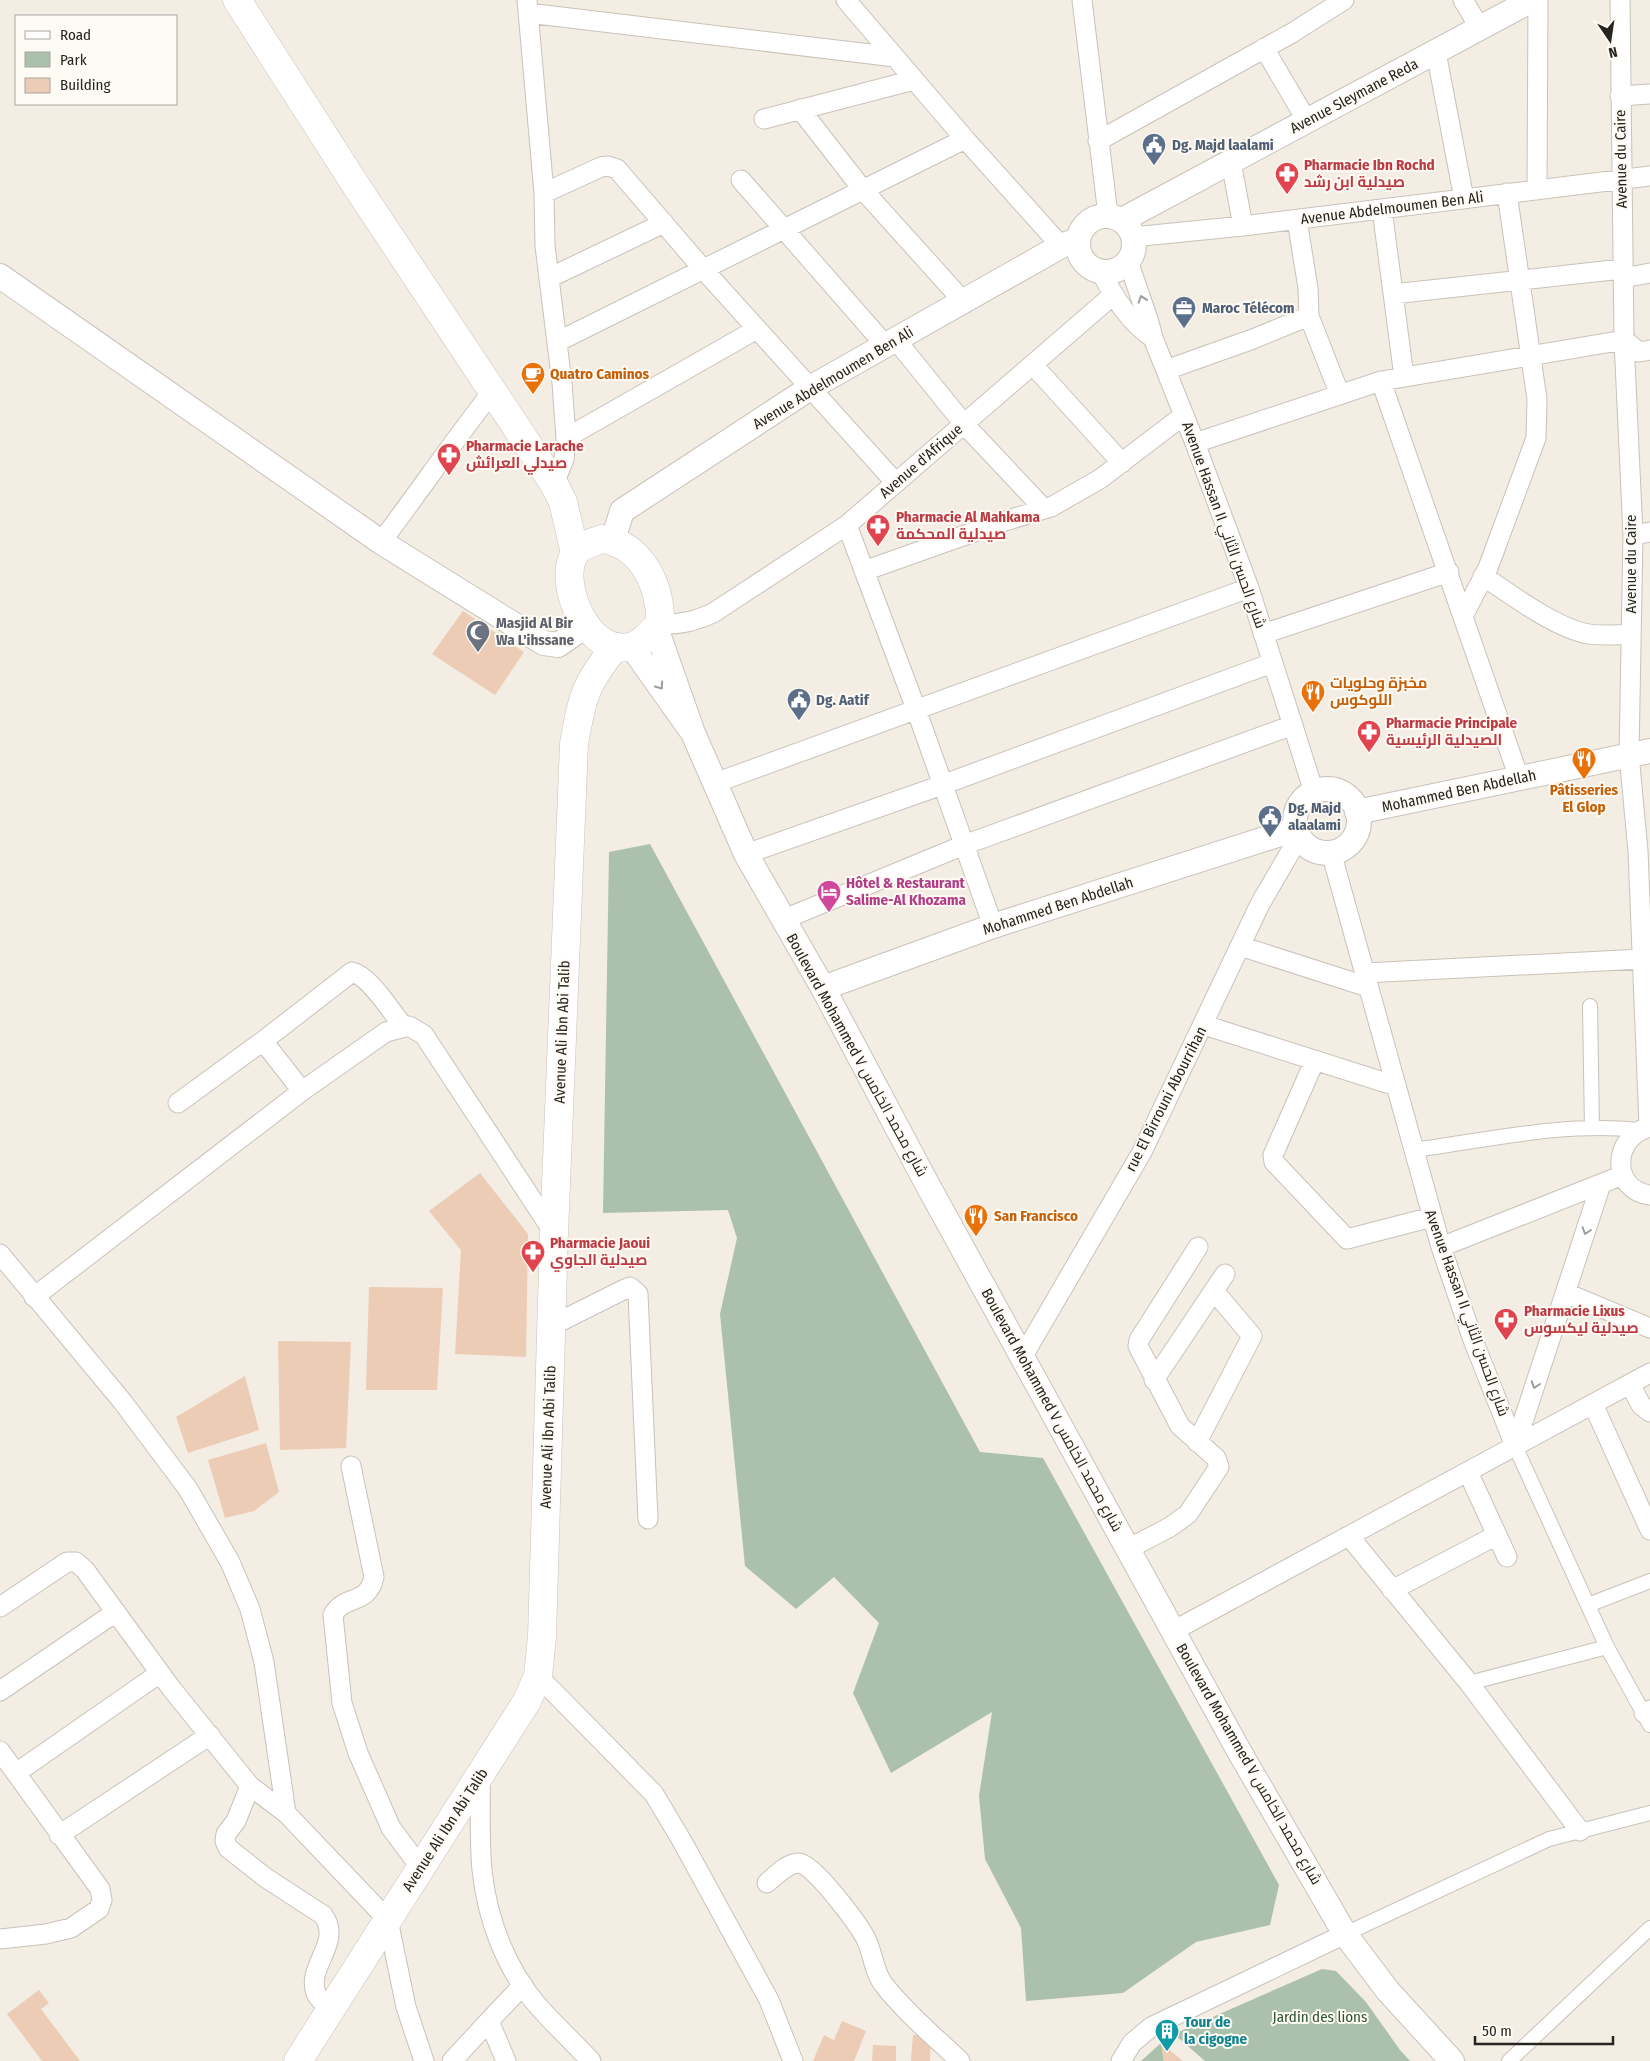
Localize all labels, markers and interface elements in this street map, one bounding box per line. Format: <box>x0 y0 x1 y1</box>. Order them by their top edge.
legend <box>15 15 178 105</box>
north arrow <box>1585 15 1635 65</box>
text: Road <box>60 26 91 44</box>
text: N <box>1607 43 1619 61</box>
text: Park <box>60 51 87 69</box>
street label: Avenue Sleymane Reda <box>1287 55 1421 137</box>
text: Building <box>60 76 111 94</box>
street label: Avenue du Caire <box>1611 109 1631 209</box>
public building icon: Dg. Majd laalami <box>1141 132 1167 166</box>
place label: Dg. Majd laalami <box>1172 136 1274 154</box>
place label: Pharmacie Ibn Rochd صيدلية ابن رشد <box>1304 156 1435 191</box>
pharmacy icon: Pharmacie Ibn Rochd صيدلية ابن رشد <box>1274 161 1300 195</box>
street label: Avenue Abdelmoumen Ben Ali <box>1299 188 1485 228</box>
office icon: Maroc Télécom <box>1171 295 1197 329</box>
one-way arrow <box>1138 296 1148 304</box>
place label: Maroc Télécom <box>1202 299 1294 317</box>
street label: Avenue Abdelmoumen Ben Ali <box>749 323 917 433</box>
cafe icon: Quatro Caminos <box>520 361 546 395</box>
place label: Quatro Caminos <box>550 365 650 383</box>
street label: Avenue Hassan II شارع الحسن الثاني <box>1175 419 1270 632</box>
street label: Avenue d'Afrique <box>876 420 966 502</box>
place label: Pharmacie Larache صيدلي العرائش <box>466 437 584 475</box>
pharmacy icon: Pharmacie Larache صيدلي العرائش <box>436 442 462 476</box>
place label: Pharmacie Al Mahkama صيدلية المحكمة <box>896 508 1041 543</box>
pharmacy icon: Pharmacie Al Mahkama صيدلية المحكمة <box>865 513 891 547</box>
street label: Avenue du Caire <box>1622 515 1640 613</box>
place label: Masjid Al Bir Wa L'ihssane <box>496 614 575 649</box>
mosque icon: Masjid Al Bir Wa L'ihssane <box>465 619 491 653</box>
place label: مخبزة وحلويات اللوكوس <box>1330 674 1427 709</box>
restaurant icon: مخبزة وحلويات اللوكوس <box>1300 679 1326 713</box>
one-way arrow <box>654 680 663 690</box>
public building icon: Dg. Aatif <box>786 687 812 721</box>
place label: Dg. Aatif <box>816 691 870 709</box>
place label: Pharmacie Principale الصيدلية الرئيسية <box>1386 714 1518 749</box>
pharmacy icon: Pharmacie Principale الصيدلية الرئيسية <box>1356 719 1382 753</box>
restaurant icon: Pâtisseries El Glop <box>1571 746 1597 780</box>
street label: Mohammed Ben Abdellah <box>1380 766 1538 816</box>
place label: Pâtisseries El Glop <box>1550 781 1619 816</box>
place label: Dg. Majd alaalami <box>1288 799 1341 834</box>
public building icon: Dg. Majd alaalami <box>1257 804 1283 838</box>
street label: Mohammed Ben Abdellah <box>980 873 1136 939</box>
place label: Hôtel & Restaurant Salime-Al Khozama <box>846 874 966 909</box>
hotel icon: Hôtel & Restaurant Salime-Al Khozama <box>816 879 842 913</box>
street label: Boulevard Mohammed V شارع محمد الخامس <box>781 930 932 1181</box>
street label: Avenue Ali Ibn Abi Talib <box>551 960 573 1104</box>
street label: rue El Birrouni Abourrihan <box>1122 1023 1210 1175</box>
restaurant icon: San Francisco <box>963 1203 989 1237</box>
place label: San Francisco <box>994 1207 1078 1225</box>
street label: Avenue Hassan II شارع الحسن الثاني <box>1418 1207 1513 1420</box>
one-way arrow <box>1582 1226 1592 1234</box>
place label: Pharmacie Jaoui صيدلية الجاوي <box>550 1234 650 1272</box>
pharmacy icon: Pharmacie Jaoui صيدلية الجاوي <box>520 1239 546 1273</box>
street label: Boulevard Mohammed V شارع محمد الخامس <box>976 1285 1127 1536</box>
place label: Pharmacie Lixus صيدلية ليكسوس <box>1524 1302 1639 1337</box>
pharmacy icon: Pharmacie Lixus صيدلية ليكسوس <box>1493 1307 1519 1341</box>
street label: Avenue Ali Ibn Abi Talib <box>537 1365 559 1509</box>
one-way arrow <box>1531 1380 1541 1389</box>
street label: Boulevard Mohammed V شارع محمد الخامس <box>1171 1640 1326 1889</box>
street label: Avenue Ali Ibn Abi Talib <box>398 1765 492 1895</box>
park label: Jardin des lions <box>1273 2008 1367 2026</box>
place label: Tour de la cigogne <box>1184 2013 1247 2048</box>
scale bar <box>1475 2014 1612 2046</box>
building icon: Tour de la cigogne <box>1154 2018 1180 2052</box>
text: 50 m <box>1482 2022 1512 2040</box>

